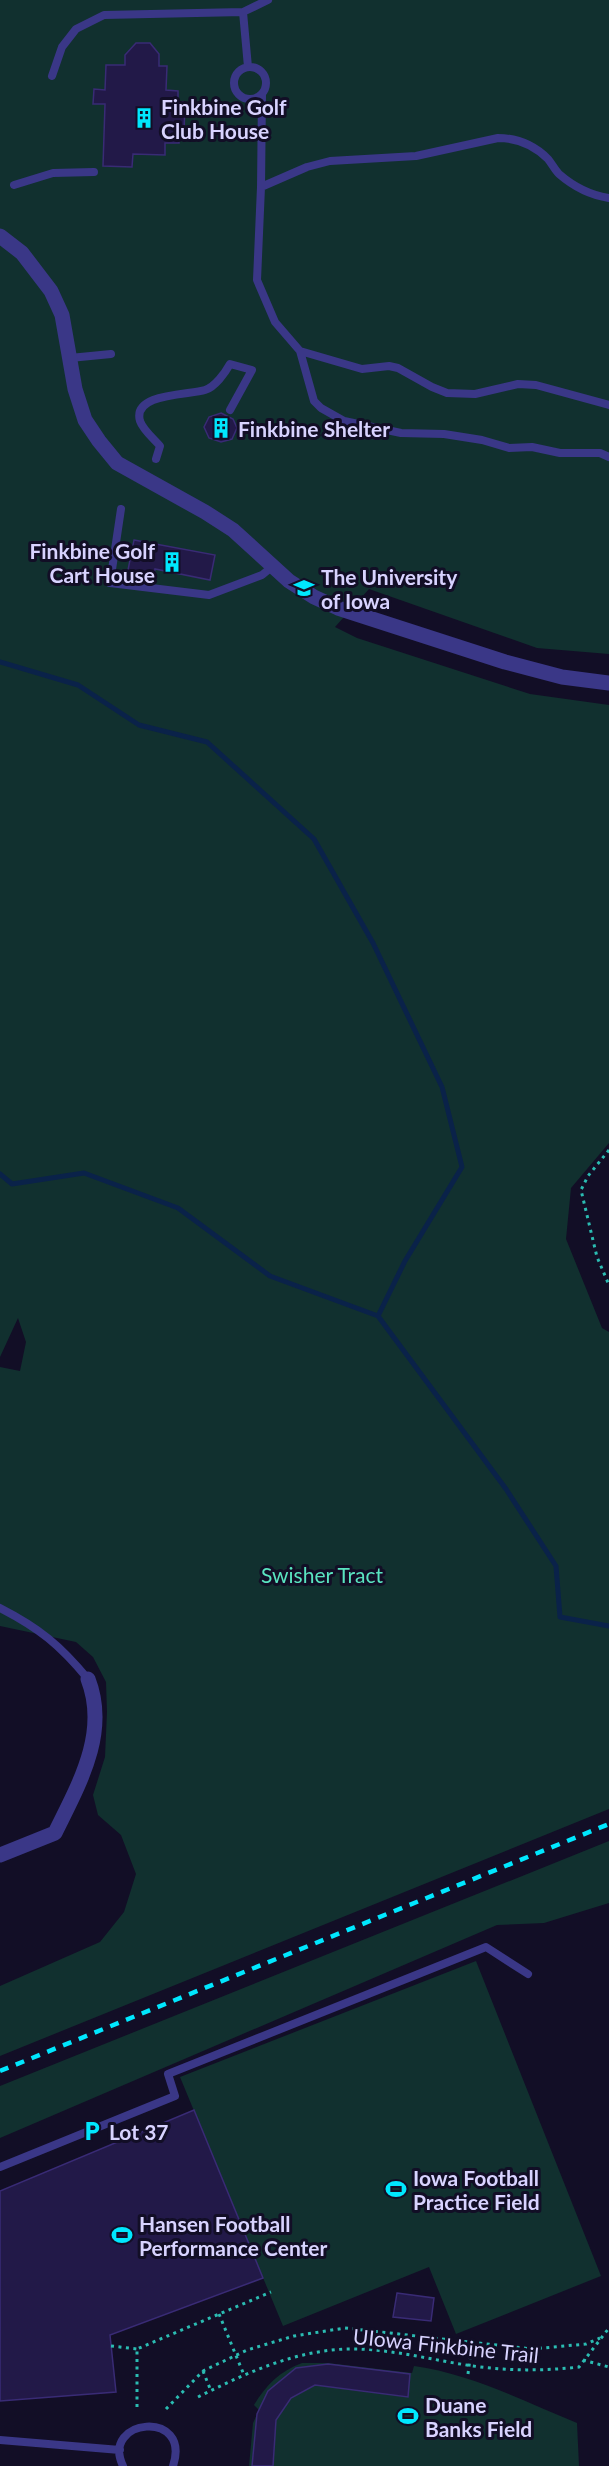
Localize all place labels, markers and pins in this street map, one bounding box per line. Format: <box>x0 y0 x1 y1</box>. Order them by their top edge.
place label: Finkbine Golf Club House <box>161 94 287 143</box>
building icon: Finkbine Golf Club House <box>132 106 156 130</box>
building icon: Finkbine Shelter <box>209 416 233 440</box>
place label: Finkbine Shelter <box>238 416 390 441</box>
place label: Finkbine Golf Cart House <box>29 538 155 587</box>
building icon: Finkbine Golf Cart House <box>160 550 184 574</box>
place label: The University of Iowa <box>321 564 458 613</box>
school or university icon: The University of Iowa <box>292 576 316 600</box>
parking icon: Lot 37 <box>80 2119 104 2143</box>
place label: Lot 37 <box>109 2119 169 2144</box>
place label: Iowa Football Practice Field <box>413 2165 540 2214</box>
sports icon: Iowa Football Practice Field <box>384 2177 408 2201</box>
place label: Hansen Football Performance Center <box>139 2211 328 2260</box>
sports icon: Hansen Football Performance Center <box>110 2223 134 2247</box>
place label: Duane Banks Field <box>425 2392 532 2441</box>
sports icon: Duane Banks Field <box>396 2404 420 2428</box>

